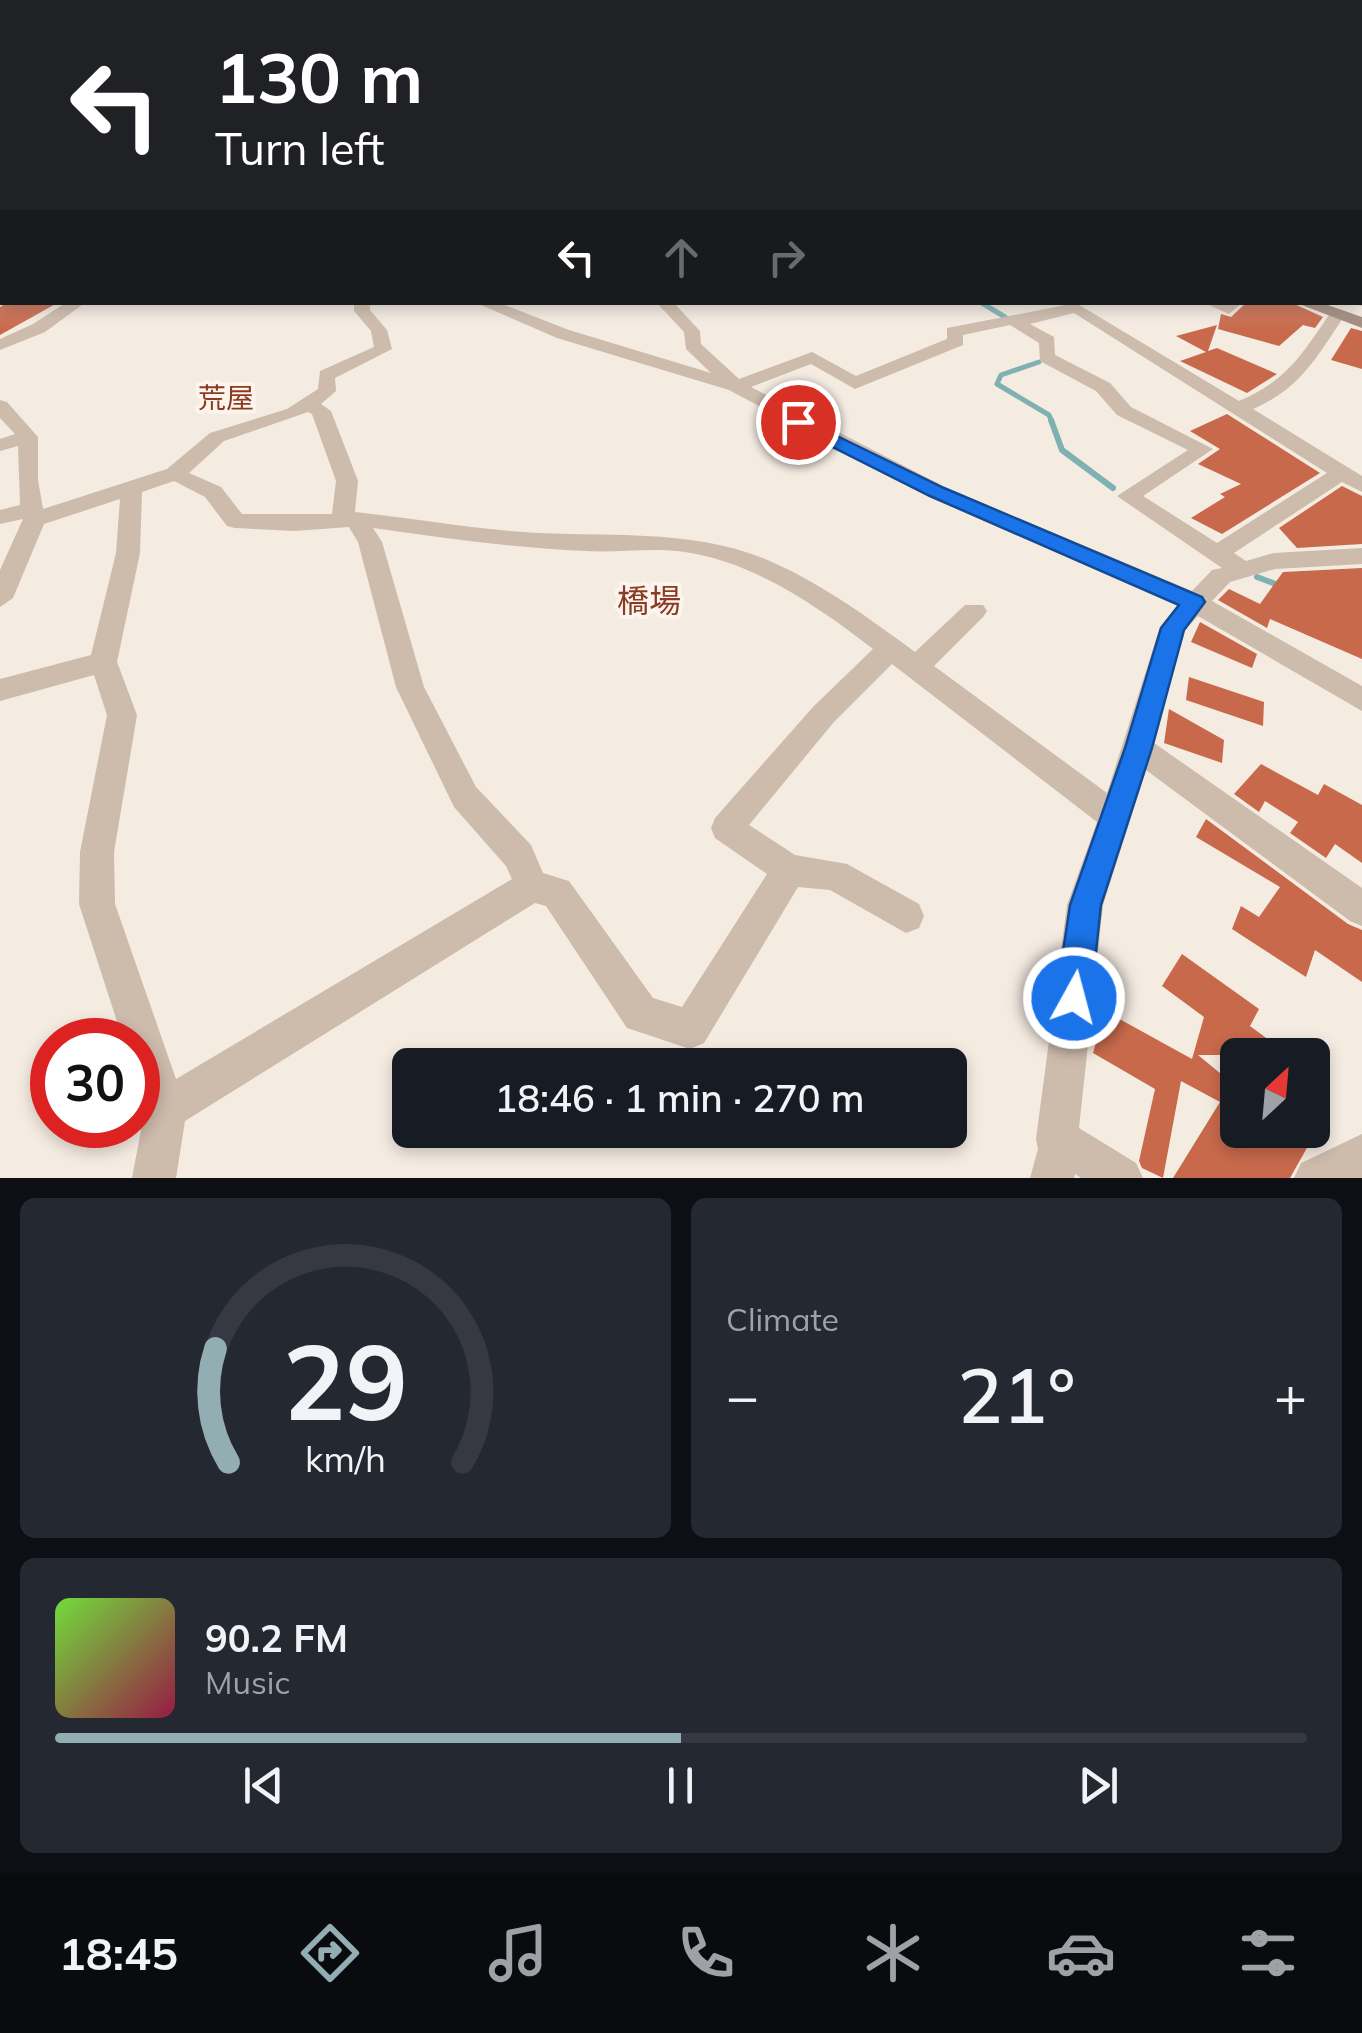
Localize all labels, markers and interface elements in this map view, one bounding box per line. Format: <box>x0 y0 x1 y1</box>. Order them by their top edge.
text: 130 m <box>215 33 423 121</box>
icon: left <box>50 40 180 170</box>
text: Turn left <box>215 120 384 176</box>
icon: left <box>549 230 604 285</box>
icon: ahead <box>654 230 709 285</box>
icon: right <box>759 230 814 285</box>
district label: 荒屋 <box>198 380 254 415</box>
pin <box>756 380 841 465</box>
icon: arrive <box>771 395 826 450</box>
district label: 橋場 <box>617 580 681 620</box>
position arrow <box>1022 946 1126 1050</box>
speed limit sign: 30 <box>30 1018 160 1148</box>
north arrow <box>1220 1038 1330 1148</box>
map controls <box>1220 1038 1330 1148</box>
text: 18:46 · 1 min · 270 m <box>494 1074 865 1122</box>
text: Climate <box>726 1299 839 1339</box>
text: 29 <box>283 1315 408 1446</box>
text: 21° <box>957 1348 1076 1442</box>
text: − <box>726 1361 759 1430</box>
text: + <box>1274 1361 1307 1430</box>
text: km/h <box>305 1436 386 1481</box>
text: 90.2 FM <box>205 1614 348 1662</box>
text: Music <box>205 1662 290 1702</box>
icon: previous <box>236 1758 291 1813</box>
icon: pause <box>653 1758 708 1813</box>
icon: next <box>1071 1758 1126 1813</box>
icon: directions <box>295 1918 365 1988</box>
icon: music <box>483 1918 553 1988</box>
icon: phone <box>671 1918 741 1988</box>
icon: climate <box>858 1918 928 1988</box>
icon: car <box>1046 1918 1116 1988</box>
icon: filters <box>1233 1918 1303 1988</box>
text: 18:45 <box>59 1925 178 1981</box>

